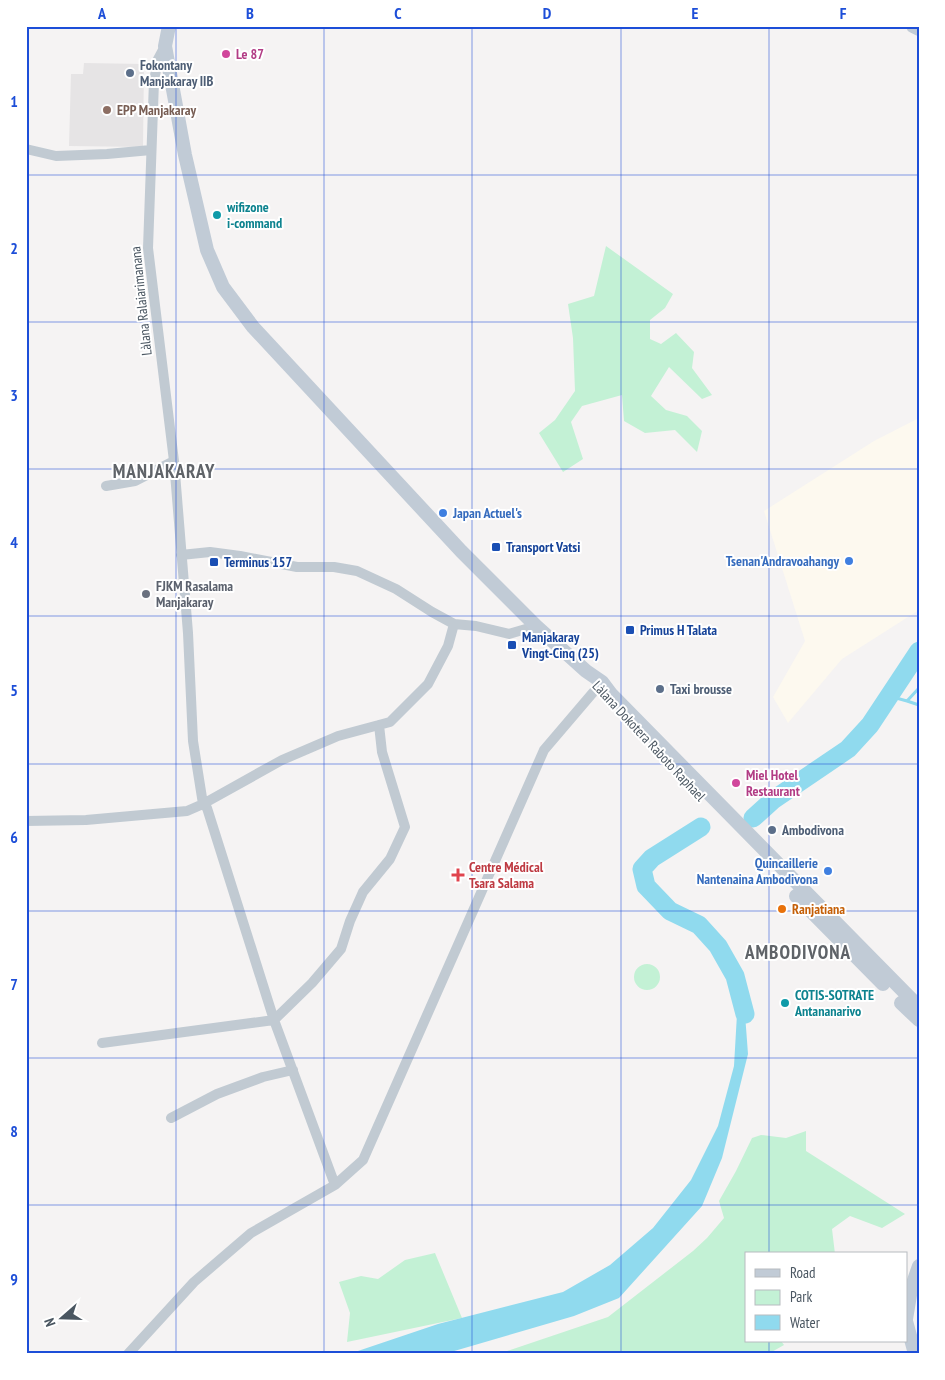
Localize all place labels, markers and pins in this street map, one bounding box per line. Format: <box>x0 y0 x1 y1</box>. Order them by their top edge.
place label: Le 87 <box>236 45 264 63</box>
marker: Le 87 <box>220 48 232 60</box>
place label: Fokontany Manjakaray IIB <box>140 56 213 90</box>
marker: Fokontany Manjakaray IIB <box>124 67 136 79</box>
place label: EPP Manjakaray <box>117 101 197 119</box>
marker: EPP Manjakaray <box>101 104 113 116</box>
place label: wifizone i-command <box>226 198 282 232</box>
marker: wifizone i-command <box>211 209 223 221</box>
place label: Japan Actuel's <box>452 504 522 522</box>
marker: Japan Actuel's <box>437 507 449 519</box>
place label: Transport Vatsi <box>506 538 580 556</box>
marker: Transport Vatsi <box>490 541 502 553</box>
place label: Tsenan'Andravoahangy <box>726 552 839 570</box>
place label: Terminus 157 <box>224 553 292 571</box>
marker: Tsenan'Andravoahangy <box>843 555 855 567</box>
marker: Terminus 157 <box>208 556 220 568</box>
place label: FJKM Rasalama Manjakaray <box>156 577 233 611</box>
marker: FJKM Rasalama Manjakaray <box>140 588 152 600</box>
place label: Primus H Talata <box>640 621 717 639</box>
marker: Primus H Talata <box>624 624 636 636</box>
place label: Manjakaray Vingt-Cinq (25) <box>521 628 599 662</box>
marker: Manjakaray Vingt-Cinq (25) <box>506 639 518 651</box>
place label: Taxi brousse <box>670 680 732 698</box>
marker: Taxi brousse <box>654 683 666 695</box>
place label: Miel Hotel Restaurant <box>746 766 800 800</box>
marker: Miel Hotel Restaurant <box>730 777 742 789</box>
place label: Ambodivona <box>781 821 844 839</box>
marker: Ambodivona <box>766 824 778 836</box>
place label: Quincaillerie Nantenaina Ambodivona <box>697 854 818 888</box>
place label: Centre Médical Tsara Salama <box>469 858 544 892</box>
marker: Quincaillerie Nantenaina Ambodivona <box>822 865 834 877</box>
marker: Centre Médical Tsara Salama <box>451 868 465 882</box>
place label: Ranjatiana <box>792 900 845 918</box>
marker: Ranjatiana <box>776 903 788 915</box>
place label: COTIS-SOTRATE Antananarivo <box>794 986 874 1020</box>
marker: COTIS-SOTRATE Antananarivo <box>779 997 791 1009</box>

